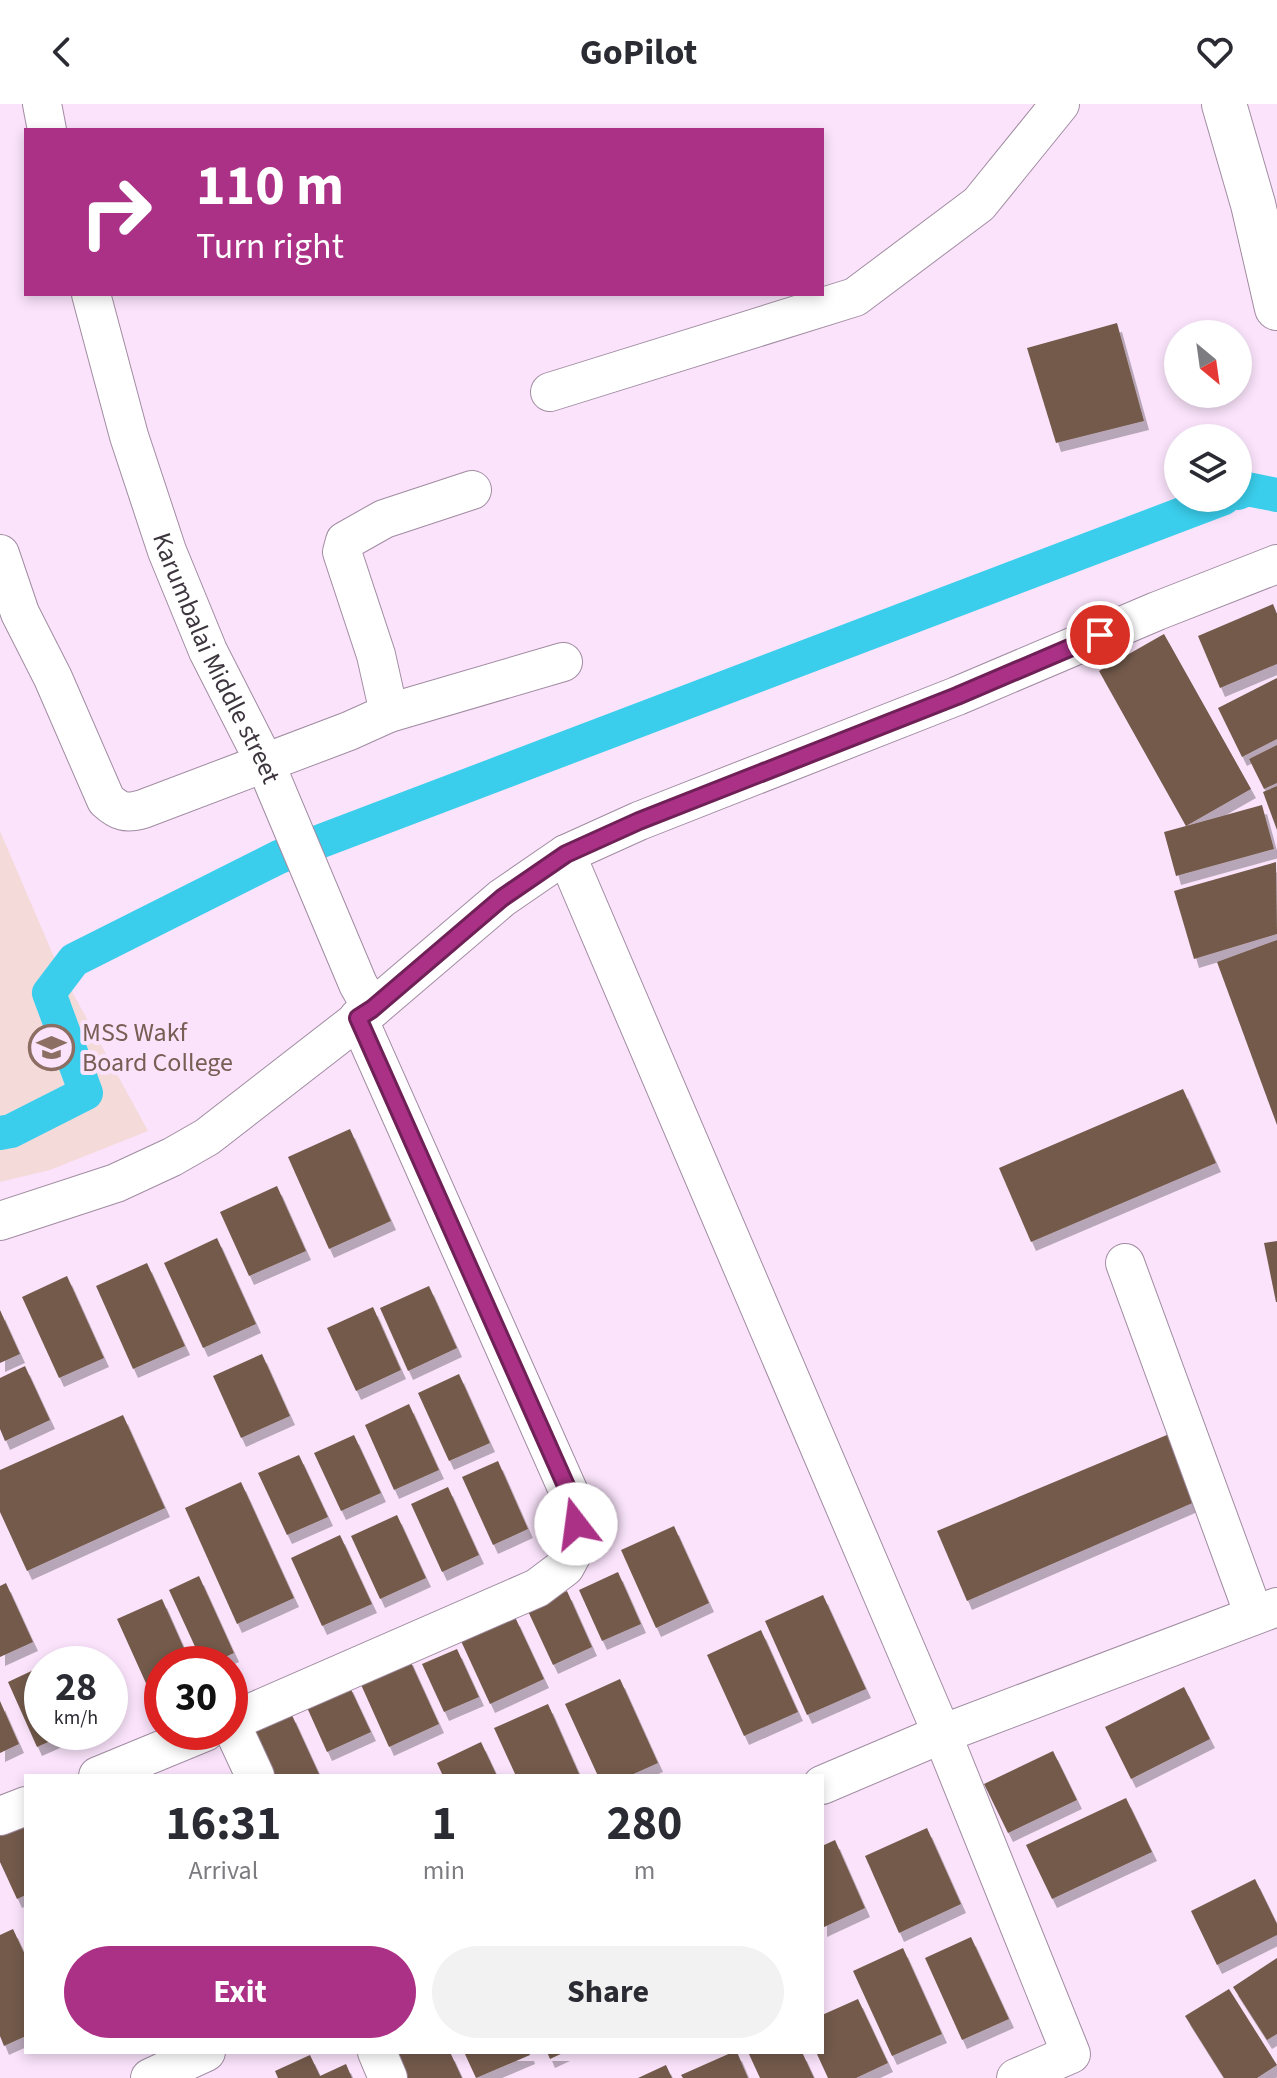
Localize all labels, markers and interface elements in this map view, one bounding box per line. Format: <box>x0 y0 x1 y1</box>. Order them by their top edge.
text: GoPilot <box>580 27 697 78</box>
icon: back <box>40 30 84 74</box>
icon: heart <box>1193 30 1237 74</box>
text: 110 m <box>196 147 344 226</box>
icon: right <box>64 160 168 264</box>
text: Turn right <box>196 221 344 272</box>
north arrow <box>1164 320 1252 408</box>
map controls <box>1164 320 1252 512</box>
button: layers <box>1164 424 1252 512</box>
street label: Karumbalai Middle street <box>143 528 290 789</box>
pin <box>1066 601 1134 669</box>
icon: arrive <box>1078 613 1122 657</box>
place label: MSS Wakf Board College <box>82 1014 233 1081</box>
school or university icon: MSS Wakf Board College <box>27 1023 75 1071</box>
position arrow <box>534 1482 618 1566</box>
speed limit sign: 30 <box>144 1646 248 1750</box>
text: 28 <box>55 1659 97 1716</box>
text: km/h <box>54 1704 98 1732</box>
text: 16:31 <box>165 1790 281 1858</box>
text: 1 <box>431 1790 457 1858</box>
text: 280 <box>606 1790 682 1858</box>
text: Arrival <box>188 1852 258 1889</box>
text: min <box>423 1852 465 1889</box>
text: m <box>634 1852 655 1889</box>
button: Exit <box>64 1946 416 2038</box>
button: Share <box>432 1946 784 2038</box>

